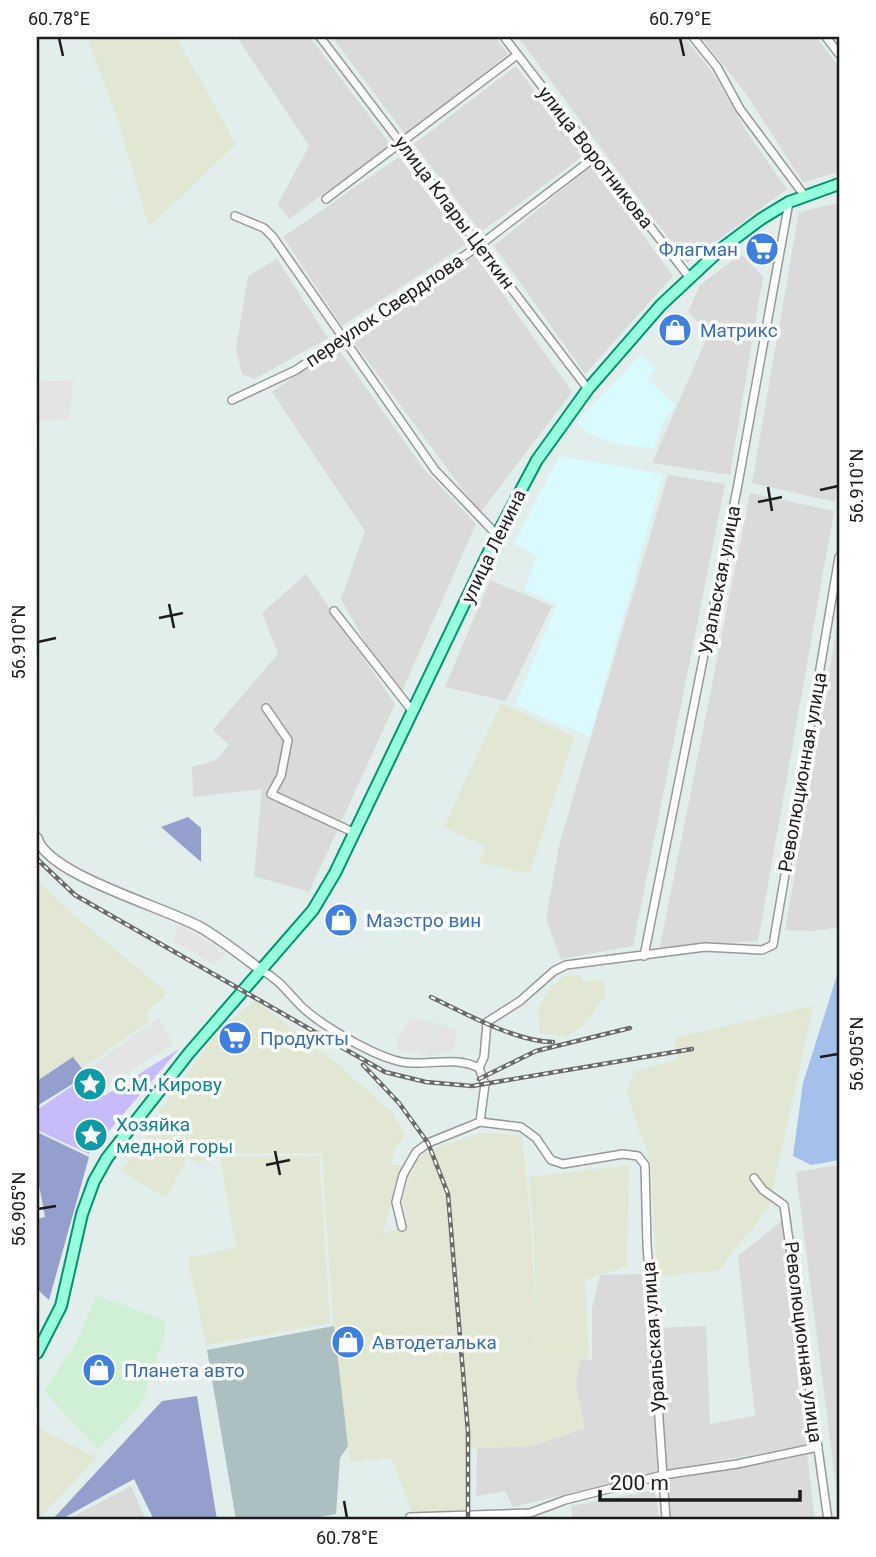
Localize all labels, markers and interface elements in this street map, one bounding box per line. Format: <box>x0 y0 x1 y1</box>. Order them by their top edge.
text: 60.78°E <box>28 8 90 29</box>
text: 60.79°E <box>649 8 711 29</box>
street label: улица Воротникова <box>533 82 658 233</box>
street label: улица Клары Цеткин <box>390 131 520 293</box>
supermarket icon: Флагман <box>743 230 781 268</box>
place label: Флагман <box>659 238 738 261</box>
street label: переулок Свердлова <box>301 249 468 372</box>
shop icon: Матрикс <box>656 311 694 349</box>
place label: Матрикс <box>700 319 778 342</box>
text: 56.910°N <box>846 449 867 523</box>
street label: улица Ленина <box>456 486 531 607</box>
street label: Уральская улица <box>694 504 745 656</box>
text: 56.910°N <box>8 605 29 679</box>
street label: Революционная улица <box>774 670 831 874</box>
shop icon: Маэстро вин <box>322 901 360 939</box>
place label: Маэстро вин <box>366 909 481 932</box>
text: 56.905°N <box>846 1017 867 1091</box>
supermarket icon: Продукты <box>216 1019 254 1057</box>
place label: Продукты <box>260 1027 349 1050</box>
place icon: С.М. Кирову <box>71 1065 109 1103</box>
place label: С.М. Кирову <box>114 1073 222 1096</box>
place label: Хозяйка медной горы <box>116 1113 233 1158</box>
place icon: Хозяйка медной горы <box>72 1116 110 1154</box>
text: 56.905°N <box>8 1172 29 1246</box>
street label: Революционная улица <box>780 1240 827 1444</box>
street label: Уральская улица <box>637 1261 670 1413</box>
shop icon: Автодеталька <box>329 1323 367 1361</box>
place label: Автодеталька <box>372 1331 497 1354</box>
shop icon: Планета авто <box>80 1351 118 1389</box>
place label: Планета авто <box>124 1359 245 1382</box>
scale bar <box>600 1459 799 1503</box>
text: 200 m <box>610 1471 669 1495</box>
text: 60.78°E <box>316 1527 378 1548</box>

